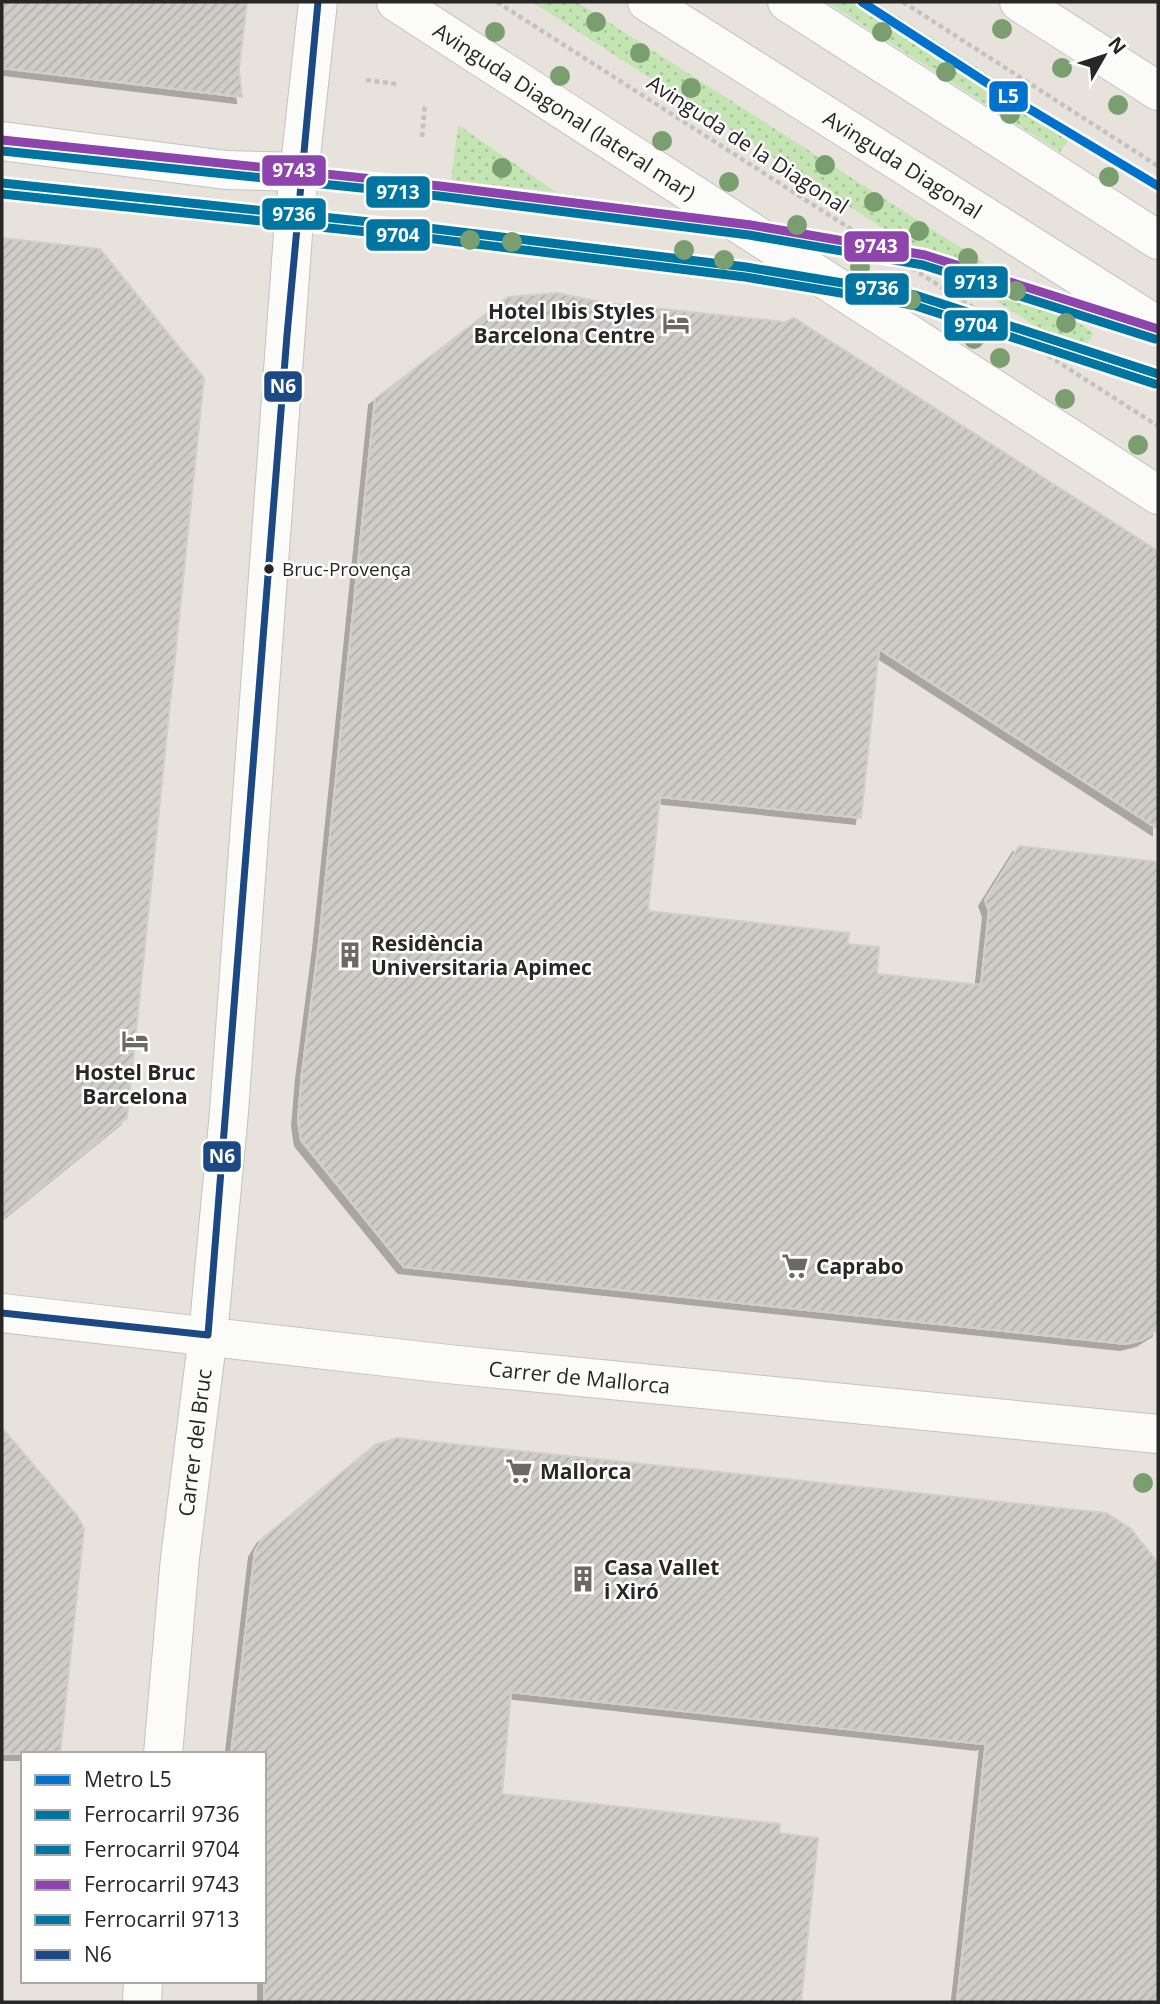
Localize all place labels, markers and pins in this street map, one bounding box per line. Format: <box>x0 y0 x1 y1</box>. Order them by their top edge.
place label: Hotel Ibis Styles Barcelona Centre <box>473 297 655 349</box>
hotel icon: Hotel Ibis Styles Barcelona Centre <box>661 308 691 338</box>
place label: Bruc-Provença <box>282 556 411 582</box>
marker: Bruc-Provença <box>262 562 276 576</box>
place label: Residència Universitaria Apimec <box>371 929 592 981</box>
building icon: Residència Universitaria Apimec <box>335 940 365 970</box>
hotel icon: Hostel Bruc Barcelona <box>120 1026 150 1056</box>
place label: Hostel Bruc Barcelona <box>74 1058 196 1110</box>
supermarket icon: Caprabo <box>780 1251 810 1281</box>
place label: Caprabo <box>816 1252 904 1280</box>
supermarket icon: Mallorca <box>504 1456 534 1486</box>
place label: Mallorca <box>540 1457 631 1485</box>
place label: Casa Vallet i Xiró <box>604 1553 719 1605</box>
building icon: Casa Vallet i Xiró <box>568 1564 598 1594</box>

